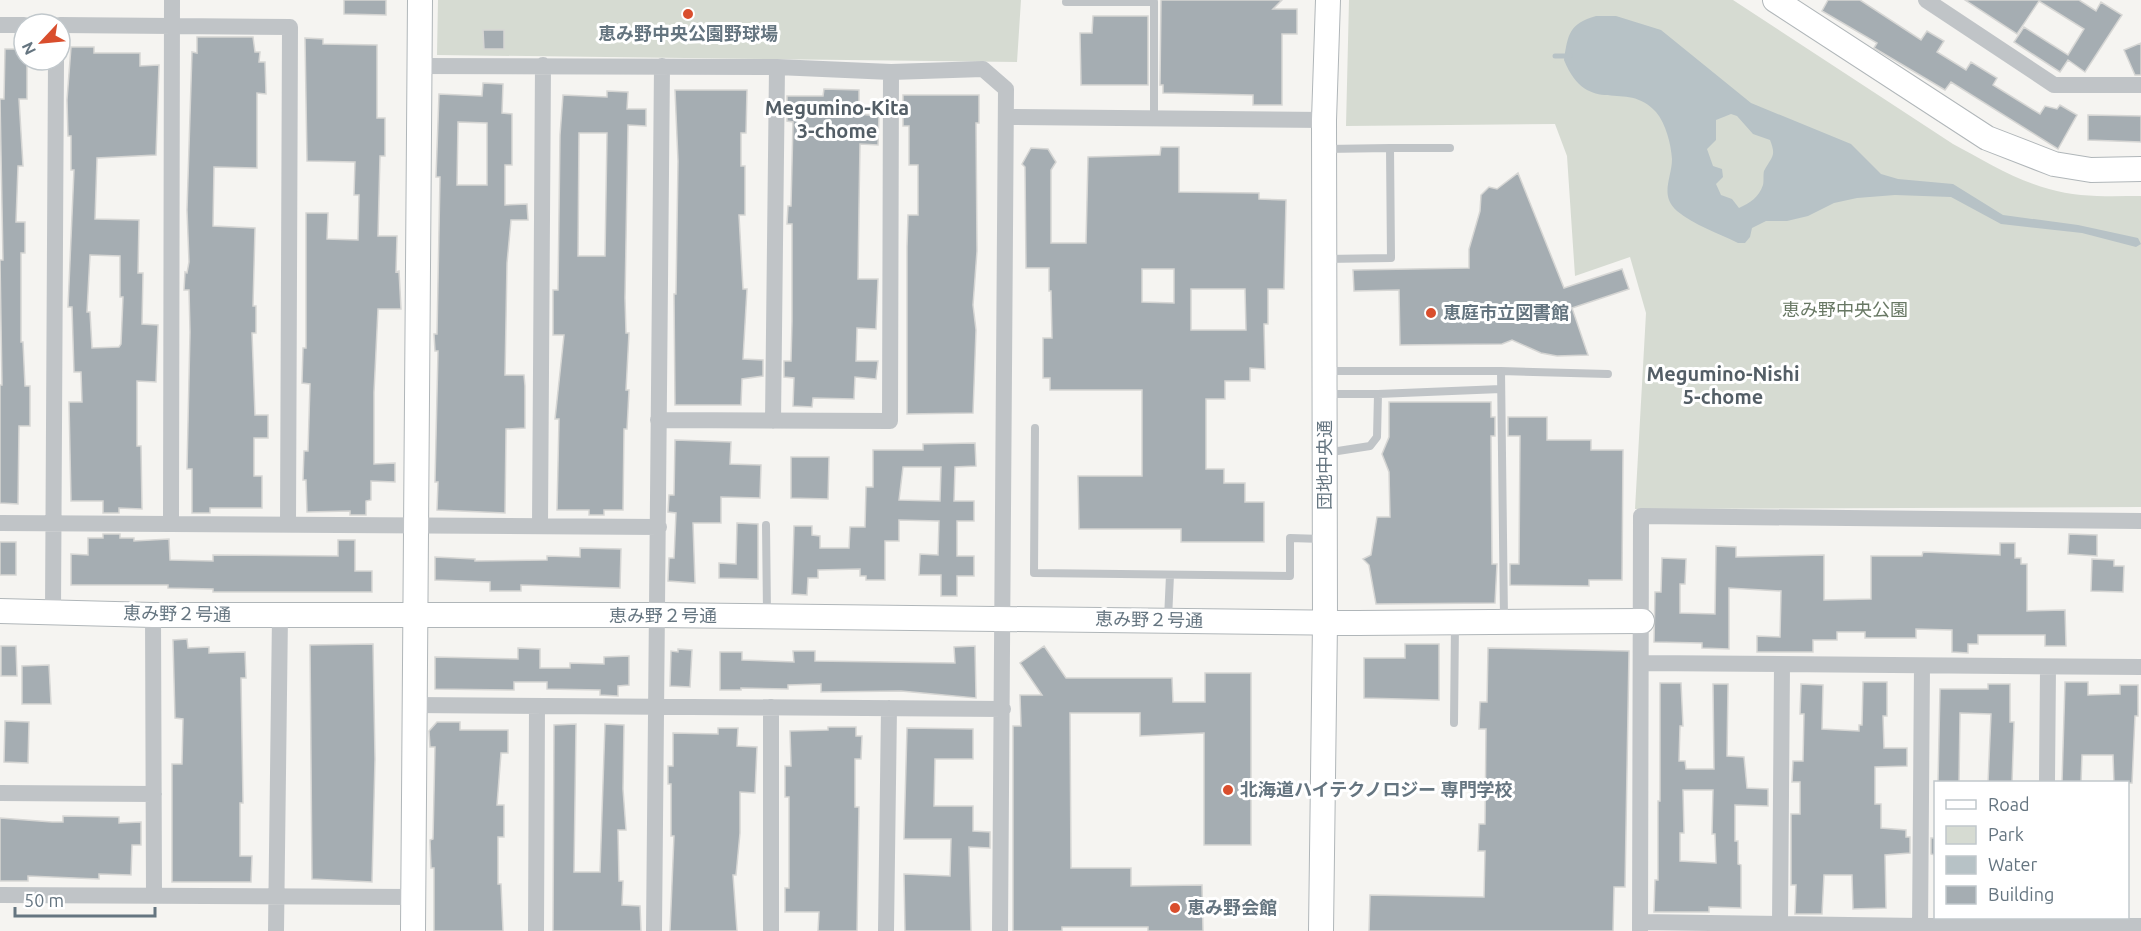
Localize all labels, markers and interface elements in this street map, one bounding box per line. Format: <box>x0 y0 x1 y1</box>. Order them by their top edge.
marker: 恵み野中央公園野球場 <box>681 7 695 21</box>
north arrow <box>12 12 72 72</box>
place label: 恵み野中央公園野球場 <box>598 23 778 43</box>
text: N <box>18 39 39 58</box>
district label: Megumino-Kita 3-chome <box>765 96 909 142</box>
park label: 恵み野中央公園 <box>1782 299 1908 319</box>
place label: 恵庭市立図書館 <box>1443 302 1569 322</box>
marker: 恵庭市立図書館 <box>1424 306 1438 320</box>
district label: Megumino-Nishi 5-chome <box>1646 362 1800 408</box>
street label: 団地中央通 <box>1314 420 1334 510</box>
street label: 恵み野２号通 <box>123 602 231 624</box>
street label: 恵み野２号通 <box>609 605 717 625</box>
street label: 恵み野２号通 <box>1095 608 1203 630</box>
place label: 北海道ハイテクノロジー 専門学校 <box>1240 779 1512 799</box>
legend <box>1934 781 2129 919</box>
marker: 北海道ハイテクノロジー 専門学校 <box>1221 783 1235 797</box>
text: Road <box>1988 794 2030 814</box>
text: Park <box>1988 824 2024 844</box>
text: Water <box>1988 854 2038 874</box>
scale bar <box>15 880 154 918</box>
text: Building <box>1988 884 2054 904</box>
text: 50 m <box>24 890 64 910</box>
place label: 恵み野会館 <box>1187 897 1277 917</box>
marker: 恵み野会館 <box>1168 901 1182 915</box>

